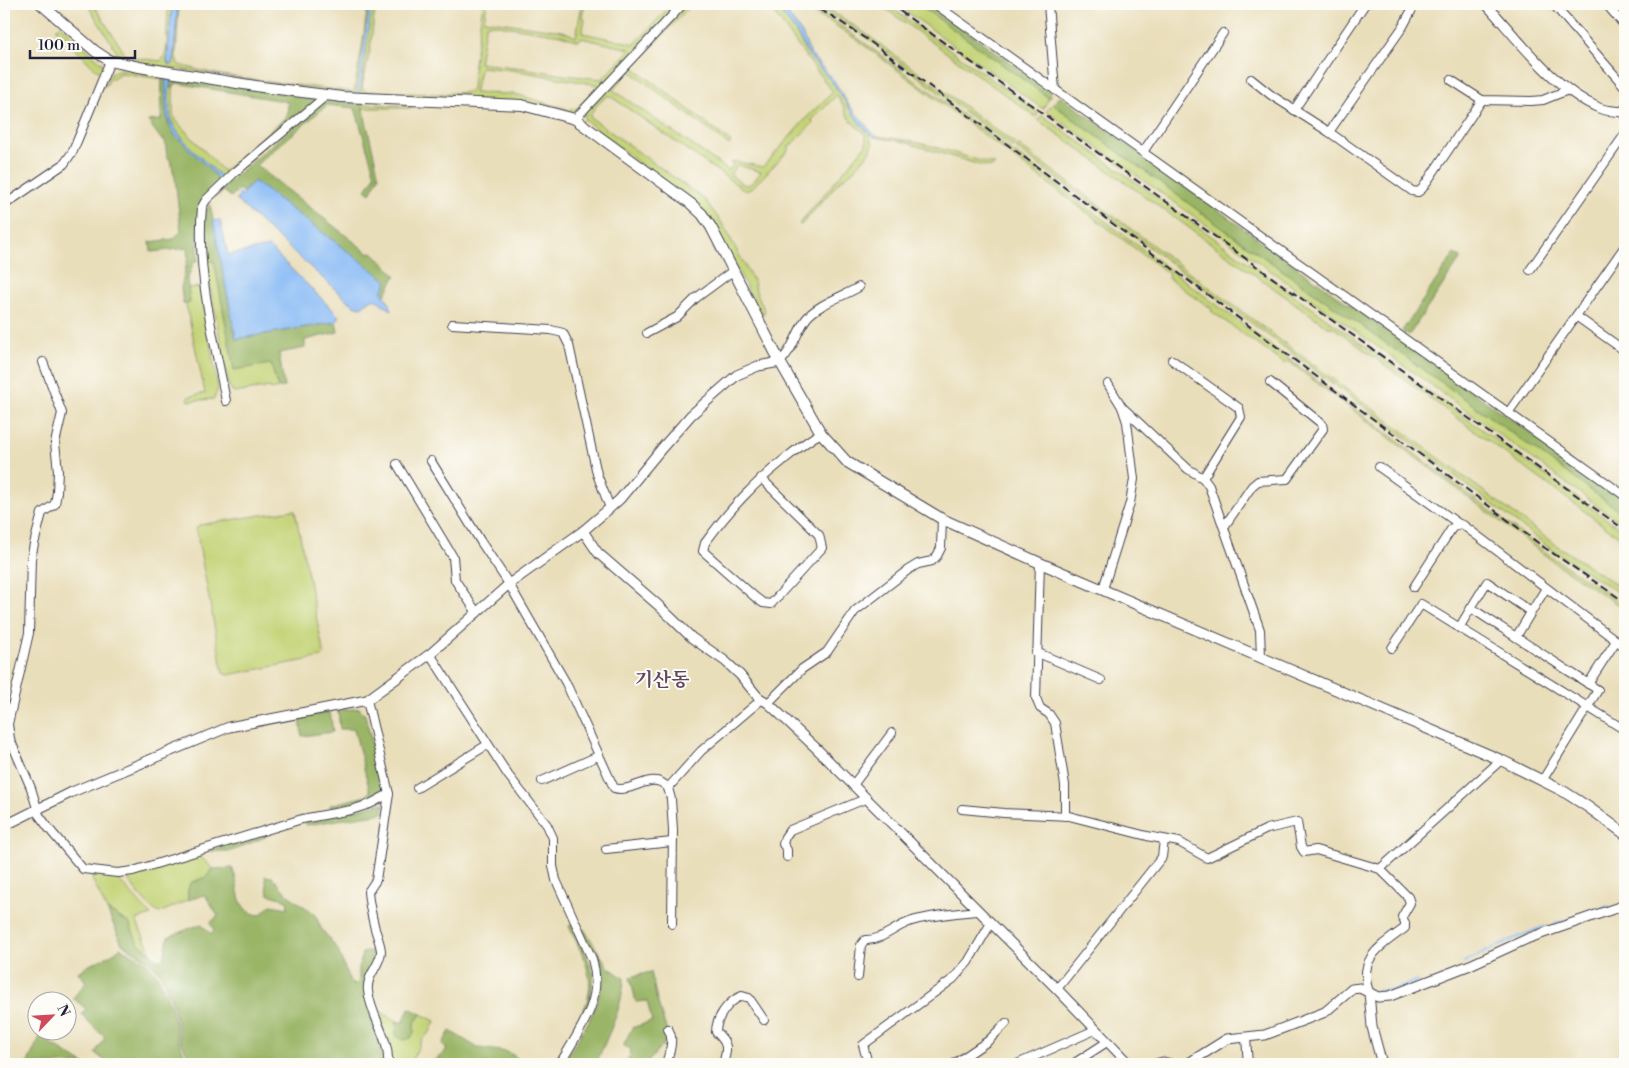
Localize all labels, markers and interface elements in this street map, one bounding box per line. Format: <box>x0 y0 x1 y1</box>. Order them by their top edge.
scale bar <box>30 28 135 60</box>
text: 100 m <box>38 36 80 55</box>
district label: 기산동 <box>634 668 690 692</box>
north arrow <box>28 990 78 1040</box>
text: N <box>52 1002 73 1020</box>

